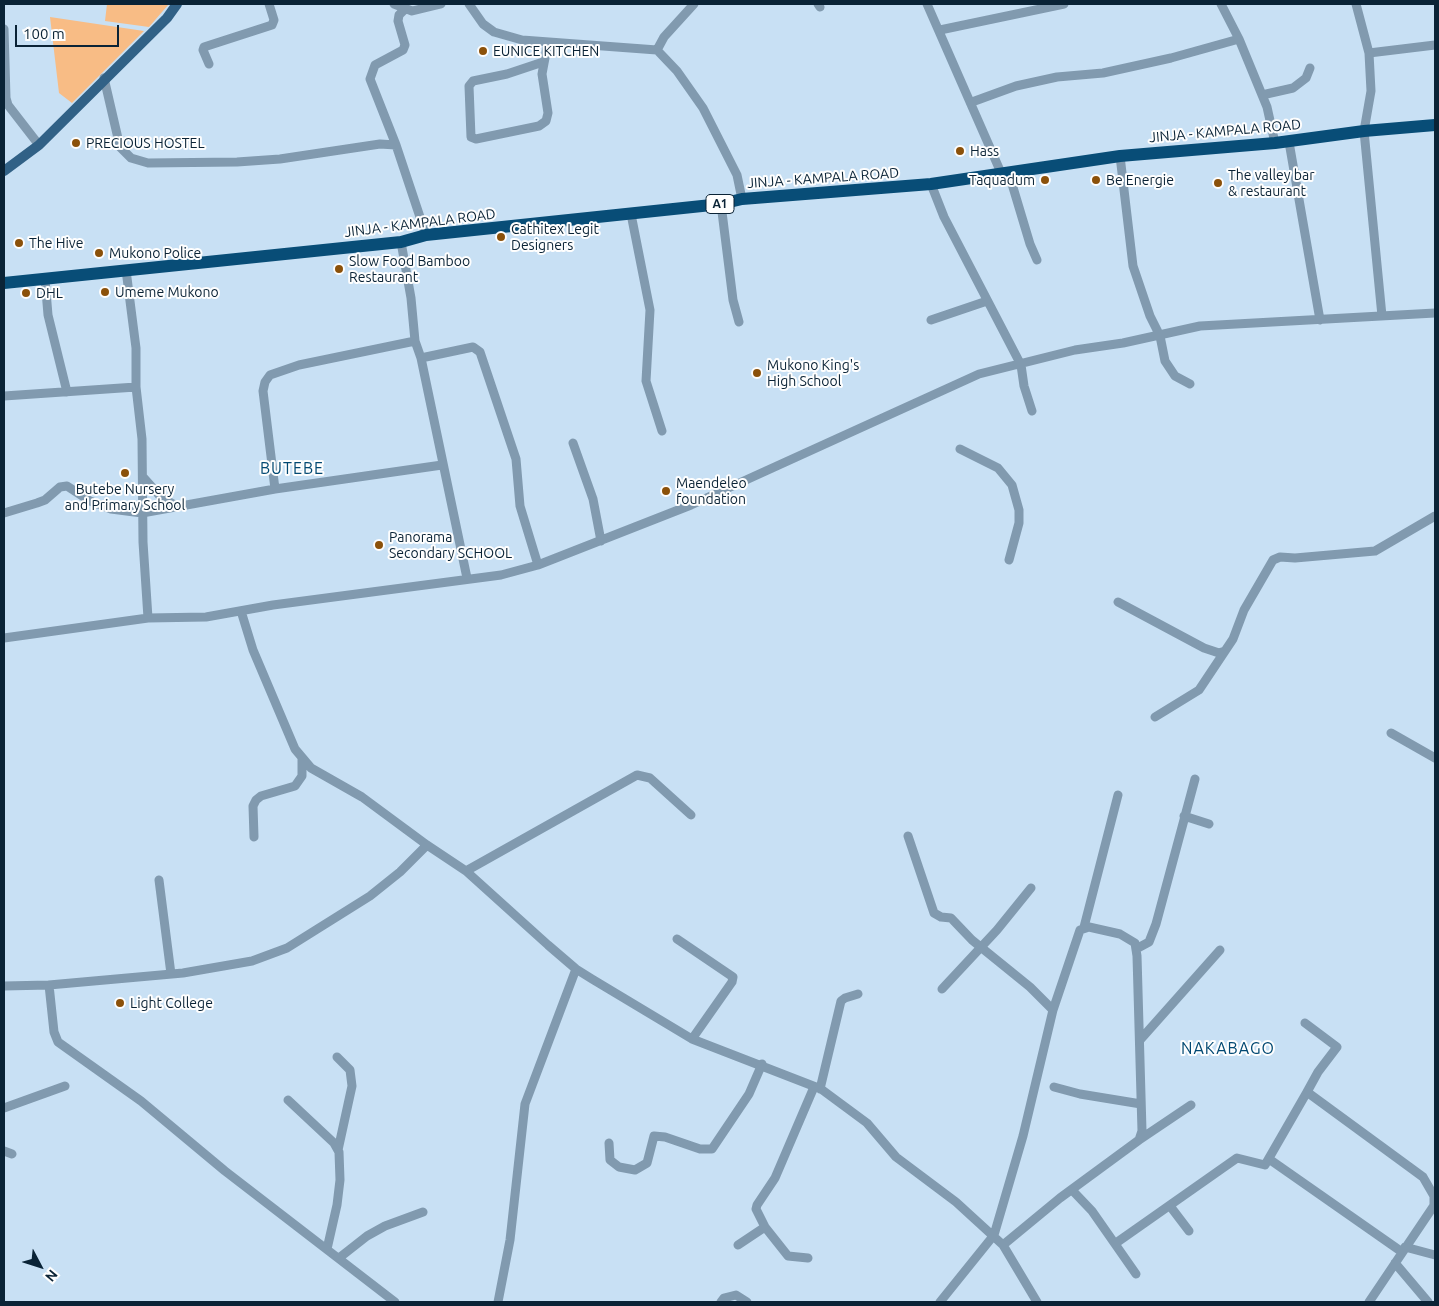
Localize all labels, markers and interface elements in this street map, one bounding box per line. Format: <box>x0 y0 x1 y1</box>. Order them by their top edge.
scale bar <box>18 15 121 47</box>
text: 100 m <box>23 25 65 42</box>
place label: EUNICE KITCHEN <box>493 43 599 59</box>
marker: EUNICE KITCHEN <box>477 45 489 57</box>
street label: JINJA - KAMPALA ROAD <box>1148 116 1302 146</box>
place label: PRECIOUS HOSTEL <box>86 135 205 151</box>
marker: PRECIOUS HOSTEL <box>70 137 82 149</box>
place label: Hass <box>970 143 999 159</box>
marker: Hass <box>954 145 966 157</box>
street label: JINJA - KAMPALA ROAD <box>746 164 900 192</box>
place label: The valley bar & restaurant <box>1228 167 1314 200</box>
place label: Taquadum <box>969 172 1035 188</box>
place label: Be Energie <box>1106 172 1174 188</box>
marker: Taquadum <box>1039 174 1051 186</box>
marker: Be Energie <box>1090 174 1102 186</box>
marker: The valley bar & restaurant <box>1212 177 1224 189</box>
road number: A1 <box>706 194 734 213</box>
street label: JINJA - KAMPALA ROAD <box>343 205 497 241</box>
place label: Cathitex Legit Designers <box>511 221 599 253</box>
marker: Cathitex Legit Designers <box>495 231 507 243</box>
place label: The Hive <box>29 235 83 251</box>
marker: The Hive <box>13 237 25 249</box>
place label: Mukono Police <box>109 245 201 261</box>
marker: Mukono Police <box>93 247 105 259</box>
place label: Slow Food Bamboo Restaurant <box>349 253 470 286</box>
marker: Slow Food Bamboo Restaurant <box>333 263 345 275</box>
place label: Umeme Mukono <box>115 284 219 300</box>
place label: DHL <box>36 285 63 301</box>
marker: Umeme Mukono <box>99 286 111 298</box>
marker: DHL <box>20 287 32 299</box>
place label: Mukono King's High School <box>767 357 859 390</box>
marker: Mukono King's High School <box>751 367 763 379</box>
district label: BUTEBE <box>259 459 325 479</box>
marker: Butebe Nursery and Primary School <box>119 467 131 479</box>
place label: Maendeleo foundation <box>676 475 747 508</box>
place label: Butebe Nursery and Primary School <box>65 481 185 514</box>
marker: Maendeleo foundation <box>660 485 672 497</box>
place label: Panorama Secondary SCHOOL <box>389 529 512 562</box>
marker: Panorama Secondary SCHOOL <box>373 539 385 551</box>
place label: Light College <box>130 995 213 1011</box>
marker: Light College <box>114 997 126 1009</box>
district label: NAKABAGO <box>1180 1039 1276 1059</box>
north arrow <box>15 1241 65 1291</box>
text: N <box>42 1266 61 1285</box>

